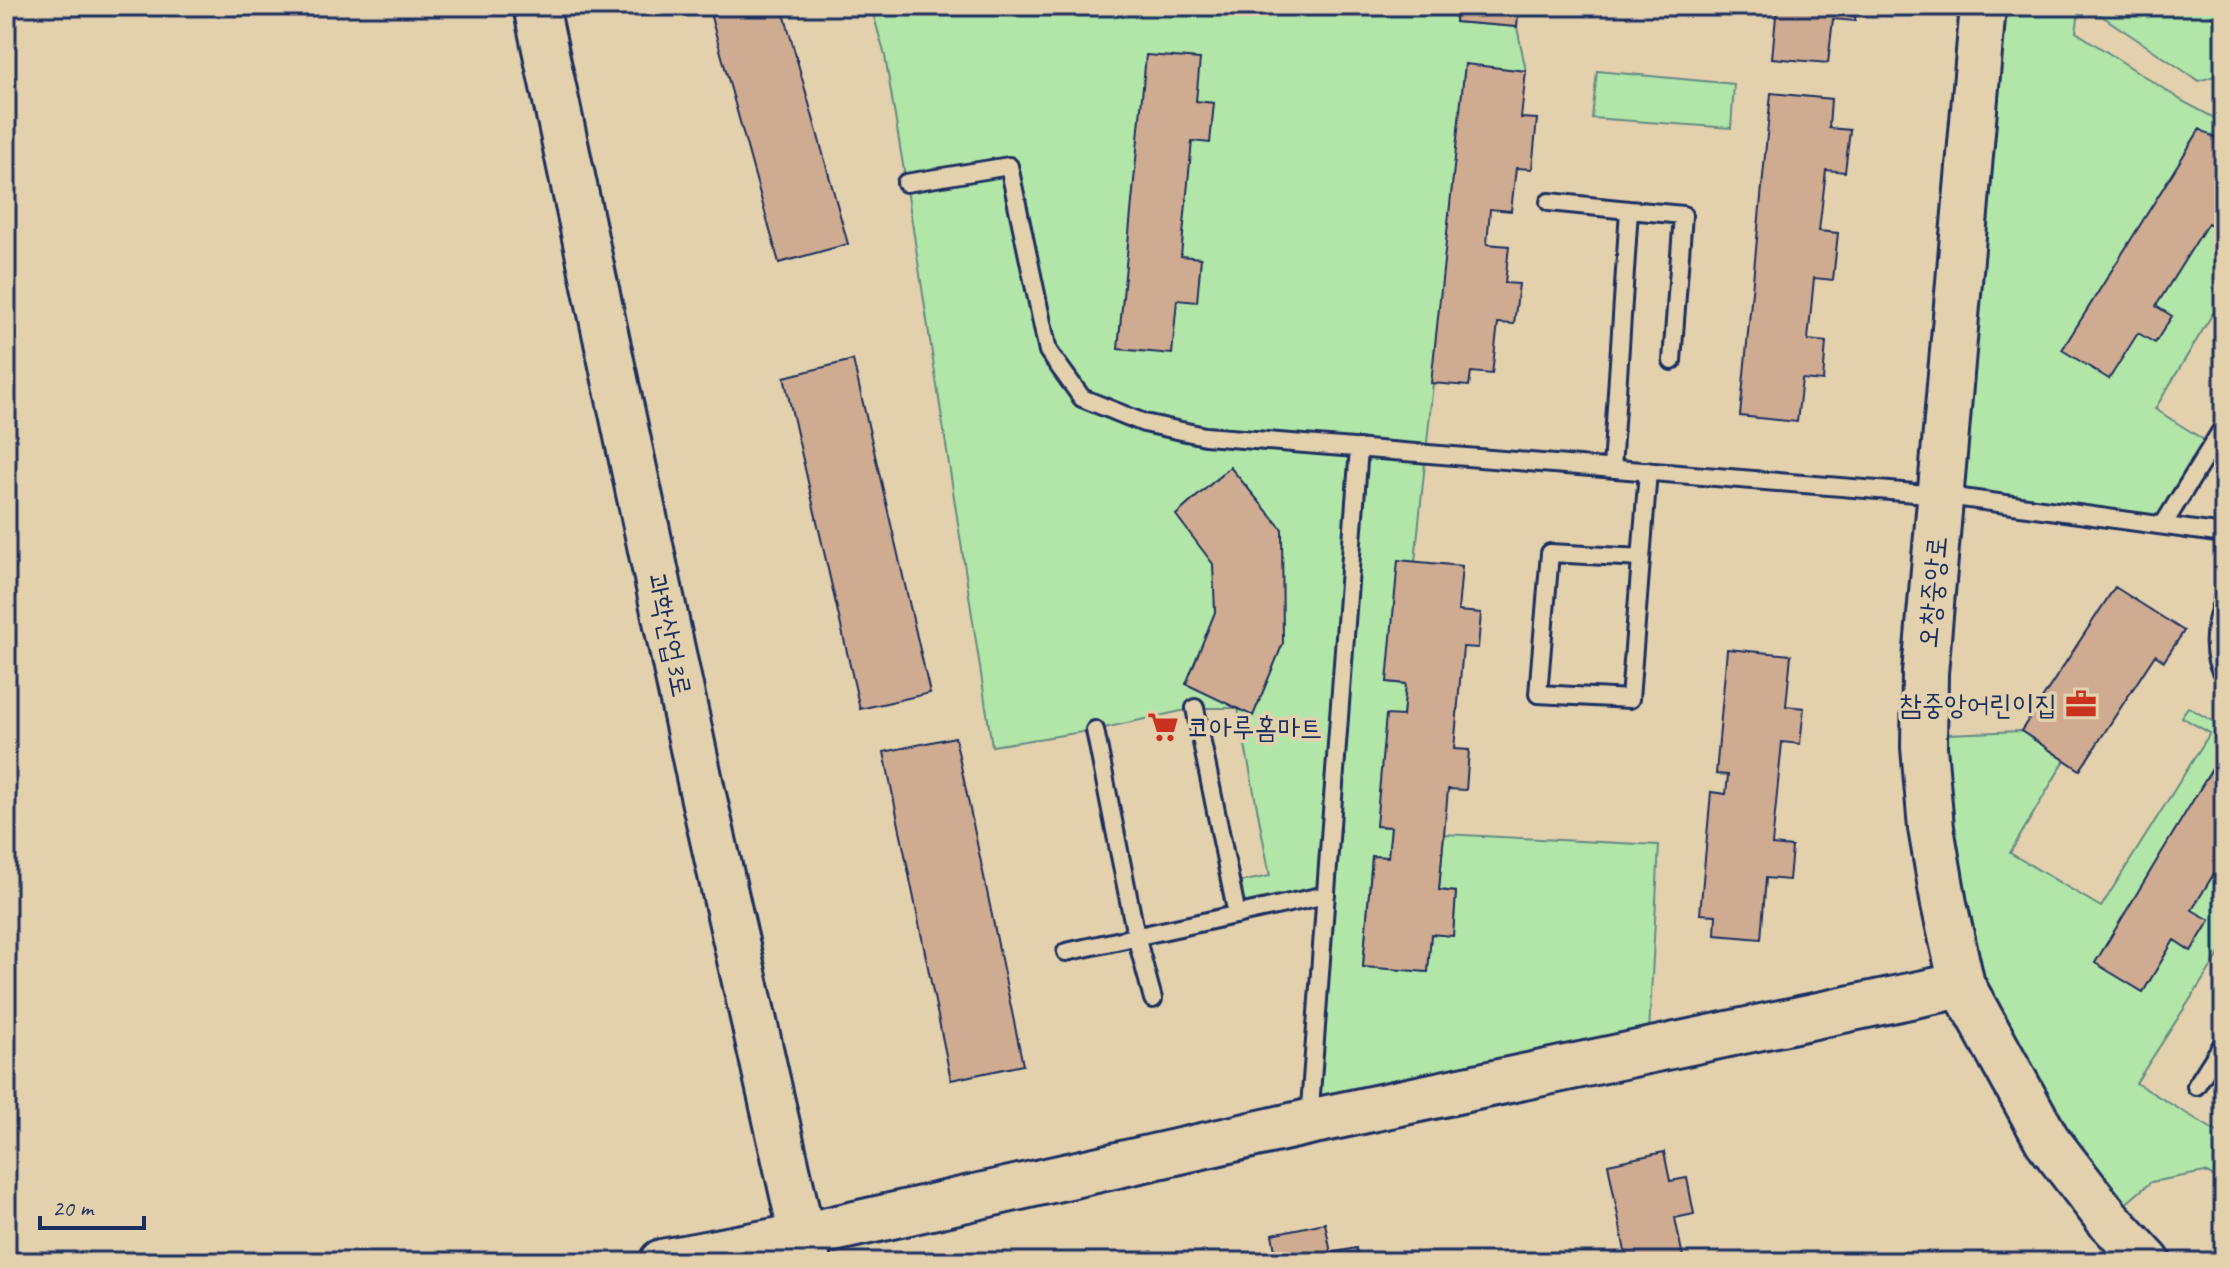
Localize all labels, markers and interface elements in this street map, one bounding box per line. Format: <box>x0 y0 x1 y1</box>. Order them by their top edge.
street label: 오창중앙로 <box>1910 534 1954 650</box>
street label: 과학산업3로 <box>640 570 700 700</box>
place label: 참중앙어린이집 <box>1899 687 2057 722</box>
office icon: 참중앙어린이집 <box>2064 687 2098 721</box>
supermarket icon: 코아루홈마트 <box>1146 710 1180 744</box>
place label: 코아루홈마트 <box>1187 710 1322 745</box>
scale bar <box>40 1180 144 1230</box>
text: 20 m <box>52 1193 95 1223</box>

